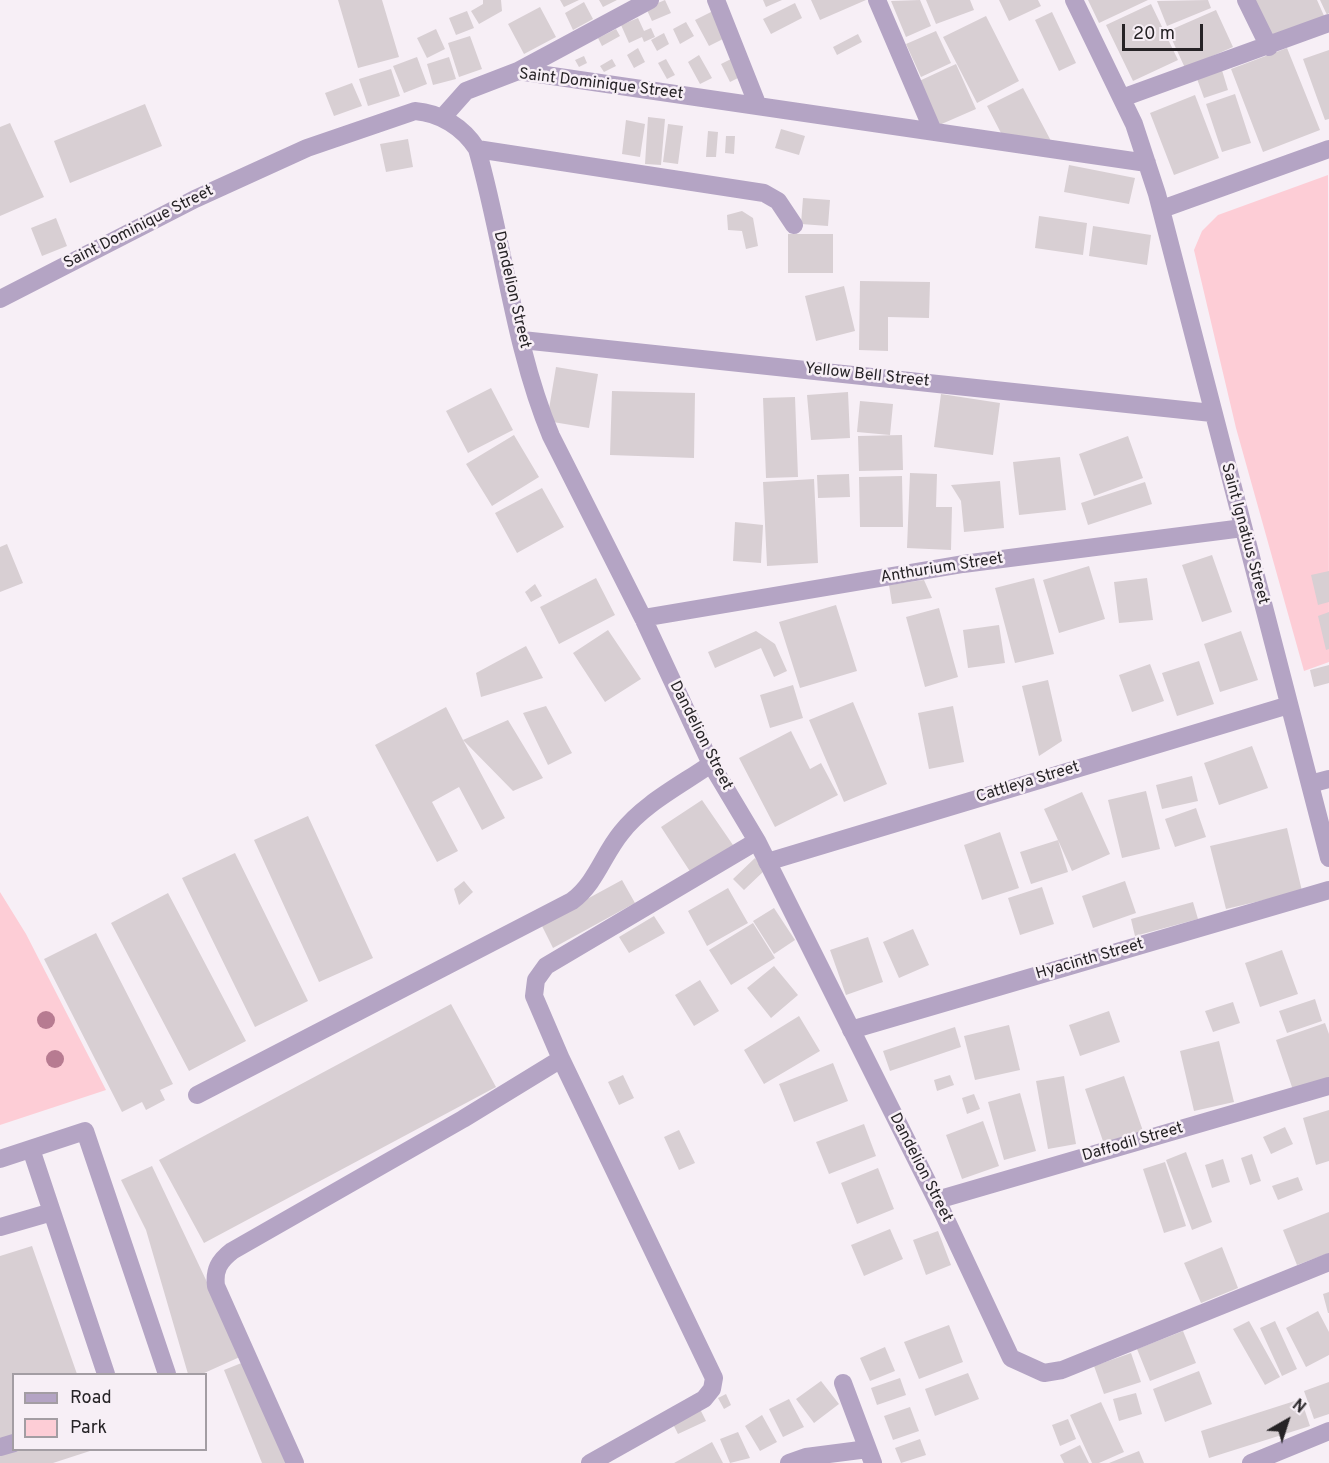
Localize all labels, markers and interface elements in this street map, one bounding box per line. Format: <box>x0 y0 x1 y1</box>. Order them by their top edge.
scale bar <box>1125 12 1206 50</box>
text: 20 m <box>1133 23 1175 46</box>
street label: Saint Dominique Street <box>518 65 684 105</box>
street label: Saint Dominique Street <box>61 182 217 274</box>
street label: Dandelion Street <box>488 229 534 351</box>
street label: Yellow Bell Street <box>804 360 930 392</box>
street label: Saint Ignatius Street <box>1216 461 1272 607</box>
street label: Anthurium Street <box>879 550 1005 588</box>
street label: Dandelion Street <box>664 678 736 794</box>
street label: Cattleya Street <box>974 758 1082 808</box>
street label: Hyacinth Street <box>1034 935 1146 985</box>
street label: Dandelion Street <box>884 1110 956 1226</box>
street label: Daffodil Street <box>1080 1119 1186 1167</box>
legend <box>12 1373 207 1451</box>
text: Road <box>70 1387 112 1410</box>
north arrow <box>1257 1391 1317 1451</box>
text: N <box>1288 1396 1309 1418</box>
text: Park <box>70 1417 107 1440</box>

